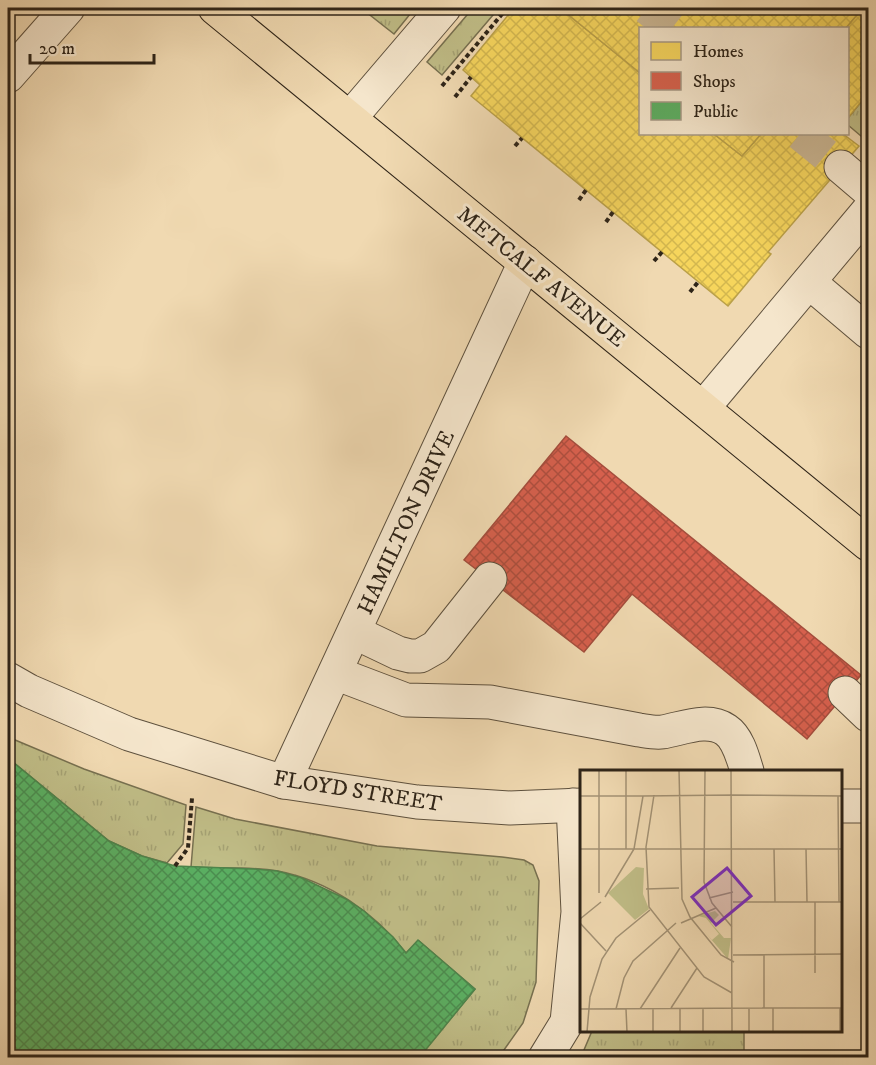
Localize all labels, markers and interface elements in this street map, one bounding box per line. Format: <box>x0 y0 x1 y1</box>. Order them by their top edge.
scale bar <box>30 27 154 65</box>
legend <box>639 27 849 135</box>
text: 20 m <box>39 38 75 60</box>
text: Homes <box>693 41 744 63</box>
text: Shops <box>693 71 736 93</box>
text: Public <box>693 101 739 123</box>
street label: METCALF AVENUE <box>452 201 631 353</box>
street label: HAMILTON DRIVE <box>352 426 461 619</box>
street label: FLOYD STREET <box>272 765 444 818</box>
inset map <box>580 770 843 1032</box>

